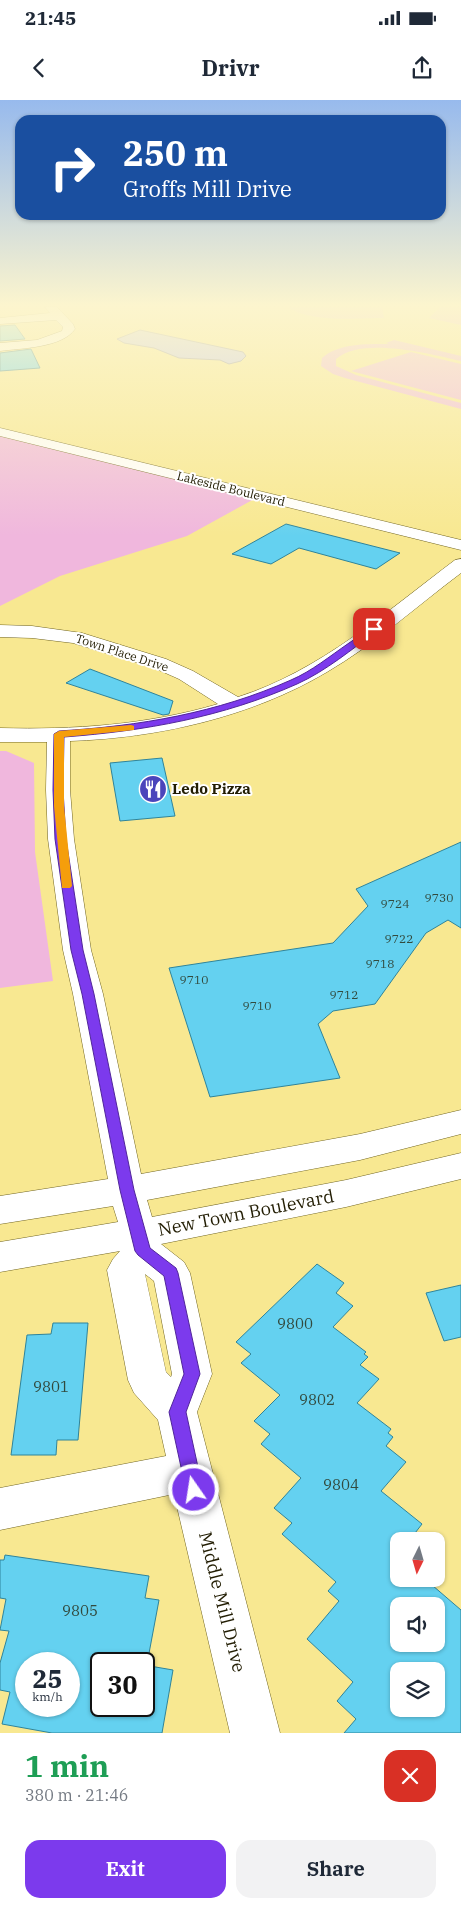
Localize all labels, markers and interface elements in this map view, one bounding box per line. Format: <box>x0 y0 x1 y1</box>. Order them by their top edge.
text: 21:45 <box>25 6 76 30</box>
text: Drivr <box>201 53 260 82</box>
icon: back <box>25 54 53 82</box>
icon: share <box>408 54 436 82</box>
text: 250 m <box>123 130 228 176</box>
icon: right <box>40 135 105 200</box>
text: Groffs Mill Drive <box>123 174 292 203</box>
street label: Lakeside Boulevard <box>176 468 287 509</box>
pin <box>353 608 395 650</box>
icon: arrive <box>360 615 388 643</box>
street label: Town Place Drive <box>74 630 171 675</box>
restaurant icon: Ledo Pizza <box>138 774 168 804</box>
place label: Ledo Pizza <box>172 779 251 798</box>
house number: 9730 <box>425 890 453 905</box>
house number: 9724 <box>381 896 409 911</box>
house number: 9722 <box>385 931 413 946</box>
house number: 9718 <box>366 956 394 971</box>
house number: 9710 <box>180 972 208 987</box>
house number: 9712 <box>330 987 358 1002</box>
house number: 9710 <box>243 998 271 1013</box>
street label: New Town Boulevard <box>156 1184 336 1241</box>
house number: 9800 <box>277 1314 313 1333</box>
house number: 9801 <box>33 1377 69 1396</box>
house number: 9802 <box>299 1390 335 1409</box>
position arrow <box>167 1463 219 1515</box>
house number: 9804 <box>323 1475 359 1494</box>
street label: Middle Mill Drive <box>194 1529 251 1675</box>
north arrow <box>390 1532 445 1588</box>
map controls <box>390 1532 445 1717</box>
button: sound <box>390 1597 445 1652</box>
house number: 9805 <box>62 1601 98 1620</box>
speed limit sign: 30 <box>90 1652 155 1717</box>
text: 25 <box>32 1662 63 1695</box>
button: layers <box>390 1662 445 1717</box>
text: km/h <box>32 1689 63 1704</box>
text: 1 min <box>25 1746 109 1785</box>
button: close <box>384 1750 436 1802</box>
text: 380 m · 21:46 <box>25 1785 128 1805</box>
button: Exit <box>25 1840 226 1898</box>
button: Share <box>236 1840 436 1898</box>

